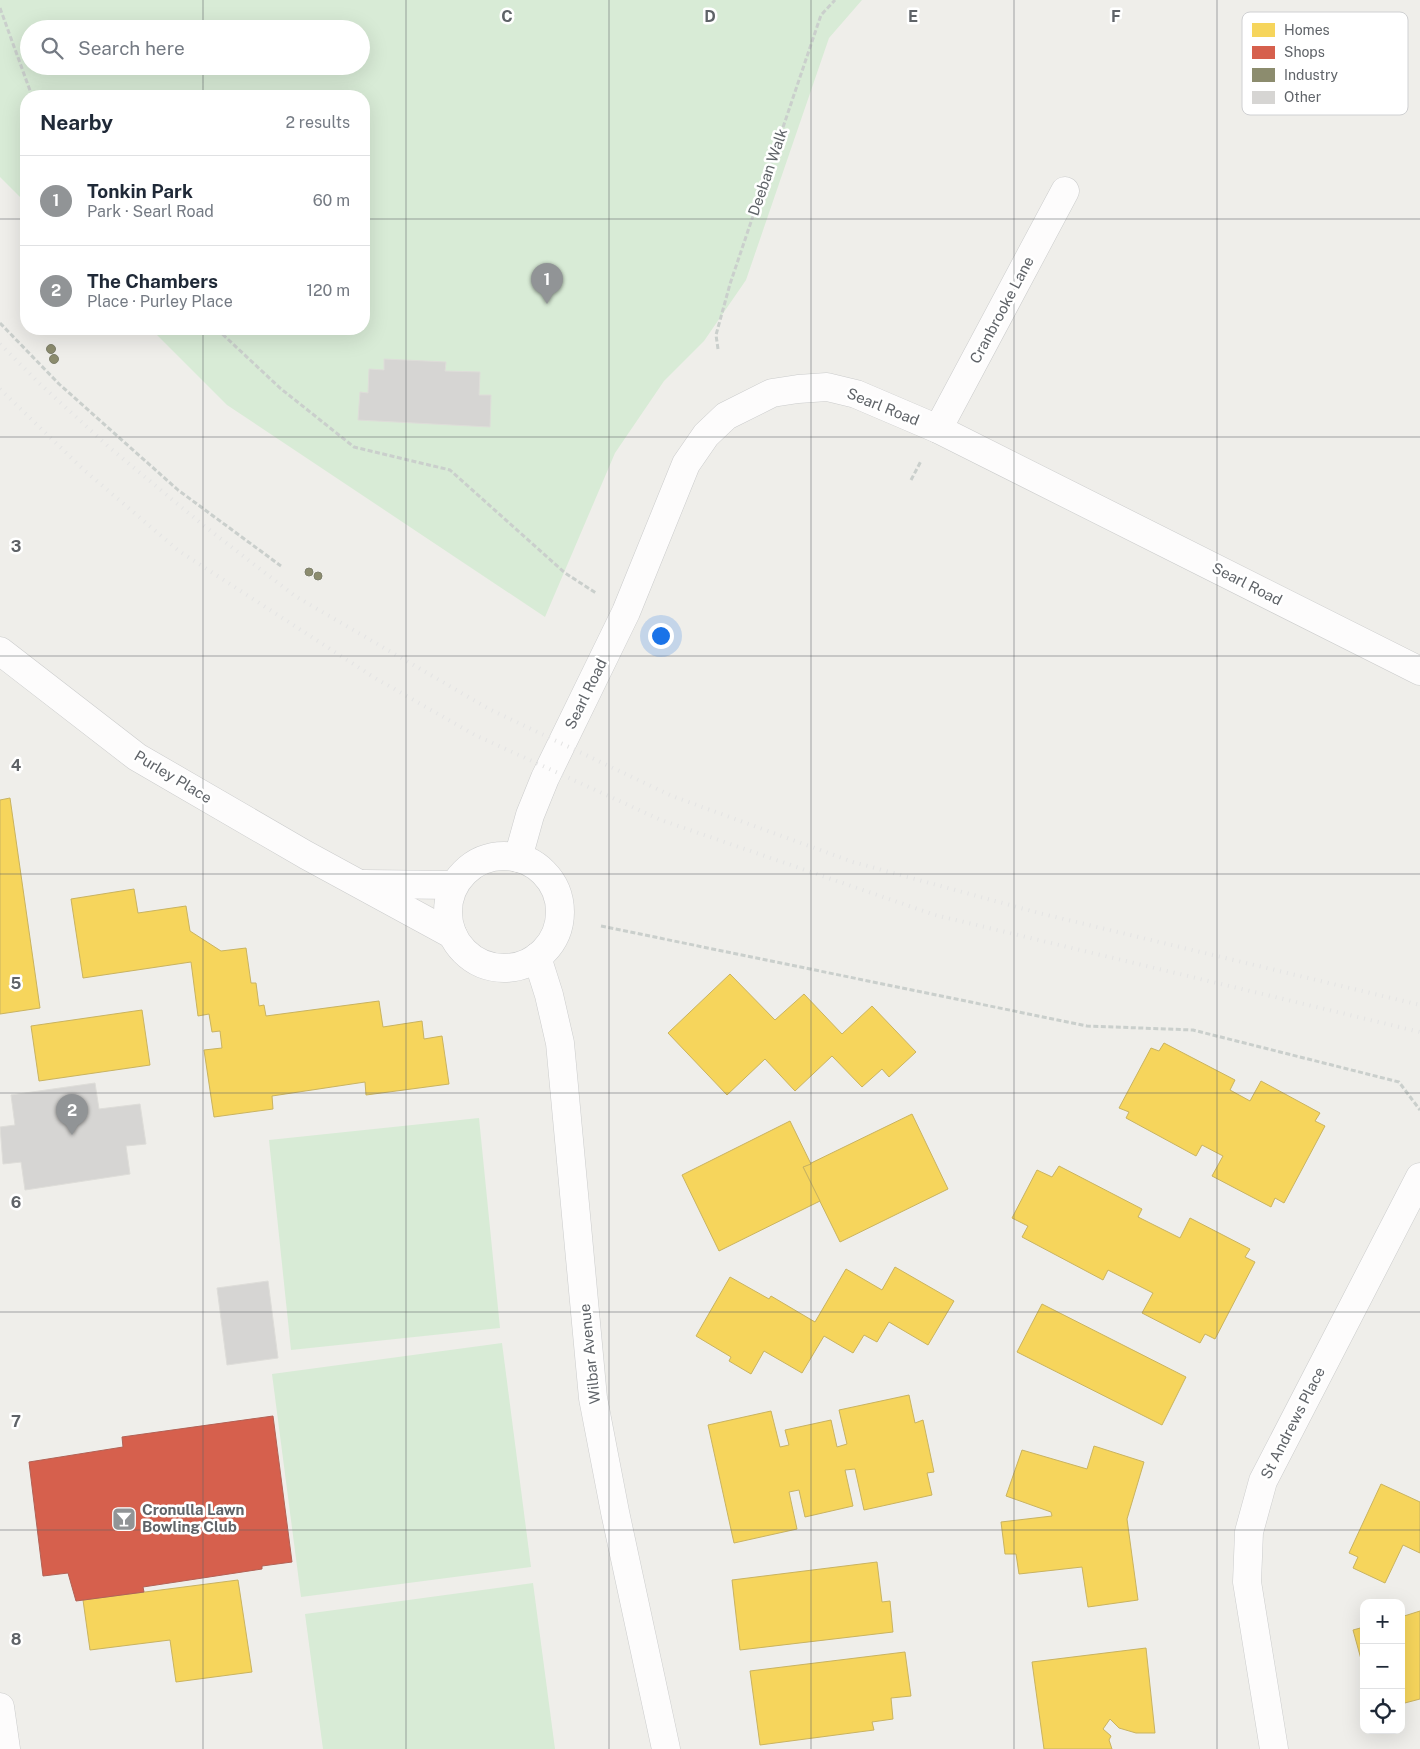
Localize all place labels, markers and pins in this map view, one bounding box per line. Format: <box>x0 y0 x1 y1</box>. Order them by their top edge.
pin: 1 <box>531 263 563 304</box>
pin: 2 <box>56 1094 88 1135</box>
place label: Cronulla Lawn Bowling Club <box>142 1501 244 1535</box>
bar icon: Cronulla Lawn Bowling Club <box>111 1506 137 1532</box>

